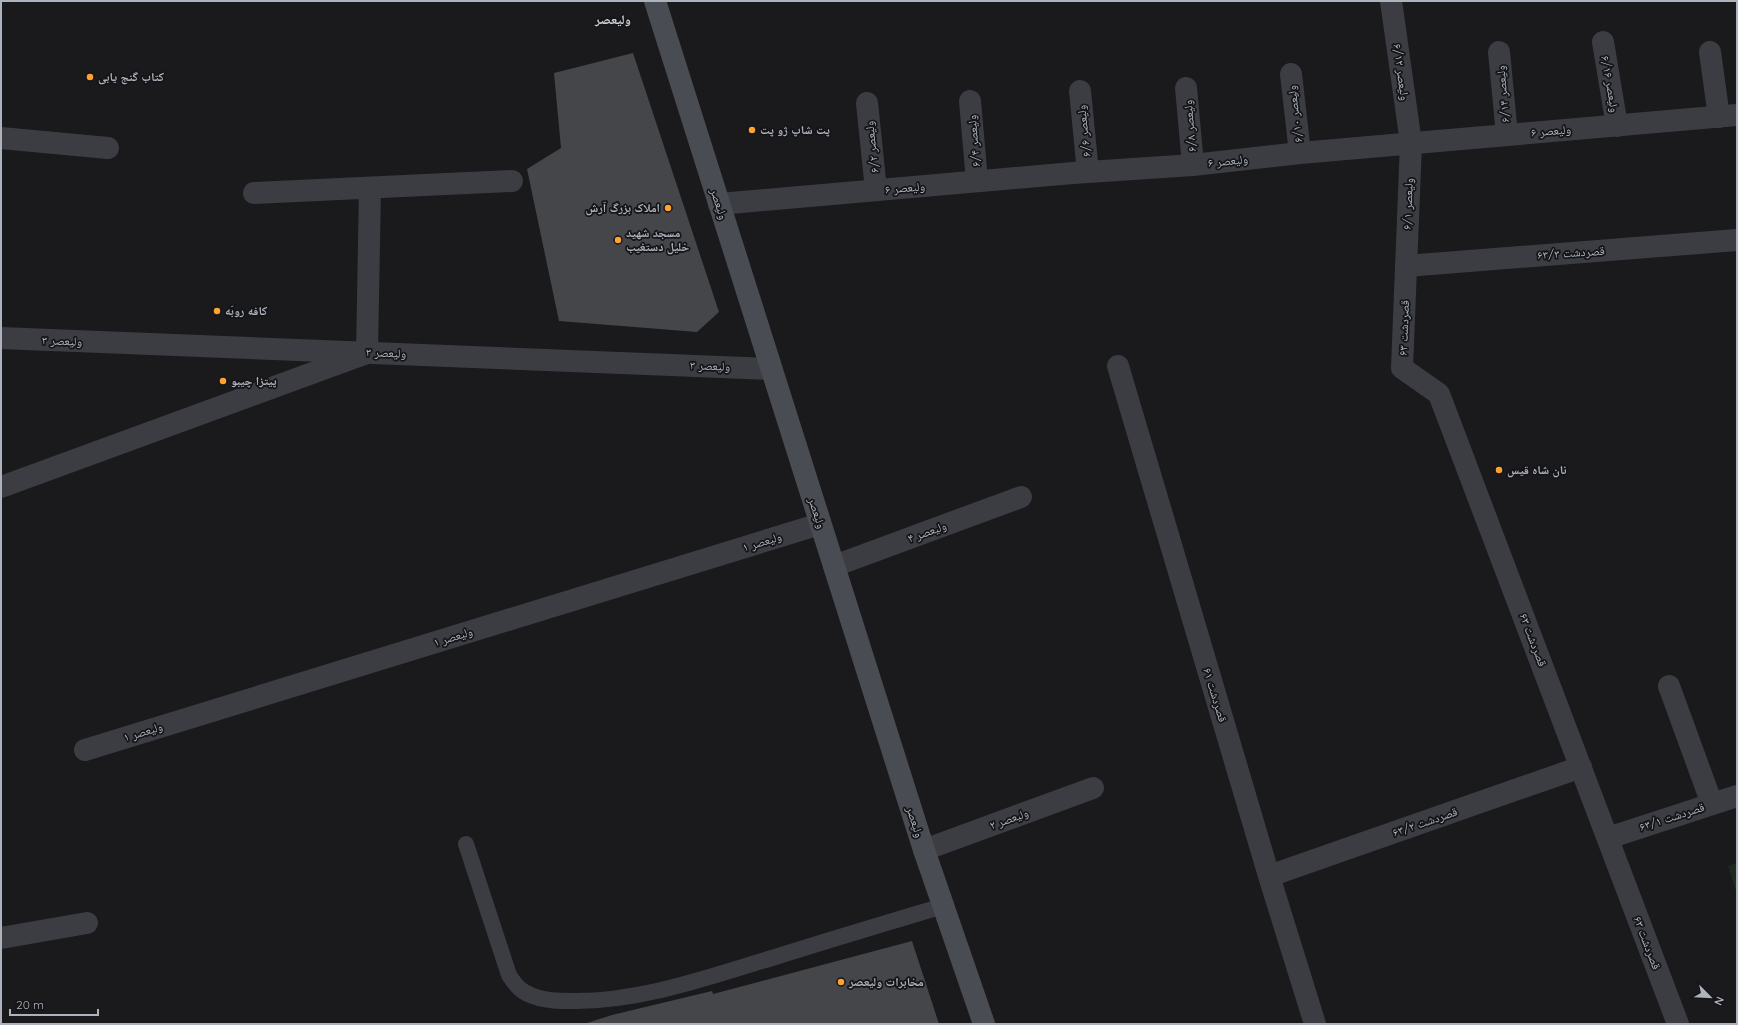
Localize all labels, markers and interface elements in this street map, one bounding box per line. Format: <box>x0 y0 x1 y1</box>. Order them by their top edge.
district label: ولیعصر <box>594 11 631 27</box>
street label: ۶/۱۲ ولیعصر <box>1390 42 1413 101</box>
street label: ۶/۱۶ ولیعصر <box>1598 54 1623 113</box>
street label: ۶/۱۴ ولیعصر <box>1493 65 1513 123</box>
place label: کتاب گنج یابی <box>98 69 165 85</box>
marker: کتاب گنج یابی <box>85 72 95 82</box>
street label: ۶/۱۰ ولیعصر <box>1284 85 1306 143</box>
street label: ۶/۸ ولیعصر <box>1180 99 1199 153</box>
street label: ۶/۶ ولیعصر <box>1073 104 1094 158</box>
street label: ۶/۴ ولیعصر <box>964 114 983 168</box>
street label: ۶/۲ ولیعصر <box>861 120 882 174</box>
street label: ۶ ولیعصر <box>1530 121 1572 140</box>
place label: پت شاپ ژو پت <box>760 122 830 137</box>
marker: پت شاپ ژو پت <box>747 125 757 135</box>
street label: ۶ ولیعصر <box>1207 151 1249 170</box>
street label: ۶ ولیعصر <box>884 178 926 197</box>
street label: ۶/۱ ولیعصر <box>1399 178 1416 230</box>
street label: ولیعصر <box>707 186 731 221</box>
place label: املاک بزرگ آرش <box>586 200 660 216</box>
marker: املاک بزرگ آرش <box>663 203 673 213</box>
place label: مسجد شهید خلیل دستغیب <box>626 225 689 255</box>
marker: مسجد شهید خلیل دستغیب <box>613 235 623 245</box>
street label: ۶۳/۳ قصردشت <box>1537 243 1605 262</box>
street label: ۶۳ قصردشت <box>1395 300 1412 356</box>
place label: کافه روبَه <box>225 303 268 318</box>
marker: کافه روبَه <box>212 306 222 316</box>
street label: ۳ ولیعصر <box>42 332 82 349</box>
street label: ۳ ولیعصر <box>366 344 406 361</box>
street label: ۳ ولیعصر <box>690 357 730 374</box>
place label: پیتزا چیبو <box>231 373 277 388</box>
marker: پیتزا چیبو <box>218 376 228 386</box>
place label: نان شاه قیس <box>1507 462 1567 478</box>
marker: نان شاه قیس <box>1494 465 1504 475</box>
street label: ولیعصر <box>805 495 829 530</box>
street label: ۴ ولیعصر <box>905 518 948 546</box>
street label: ۱ ولیعصر <box>740 528 783 555</box>
street label: ۶۳ قصردشت <box>1516 611 1550 669</box>
street label: ۱ ولیعصر <box>431 623 474 650</box>
street label: ۶۱ قصردشت <box>1200 666 1231 724</box>
street label: ۱ ولیعصر <box>121 718 164 745</box>
street label: ۶۳/۱ قصردشت <box>1637 799 1706 834</box>
street label: ۶۳/۲ قصردشت <box>1390 803 1459 840</box>
street label: ولیعصر <box>903 804 927 839</box>
street label: ۲ ولیعصر <box>987 805 1030 833</box>
street label: ۶۳ قصردشت <box>1630 914 1664 972</box>
place label: مخابرات ولیعصر <box>848 974 924 989</box>
marker: مخابرات ولیعصر <box>836 977 846 987</box>
north arrow <box>1690 977 1730 1017</box>
scale bar <box>10 991 98 1017</box>
text: N <box>1711 995 1727 1008</box>
text: 20 m <box>16 997 44 1012</box>

